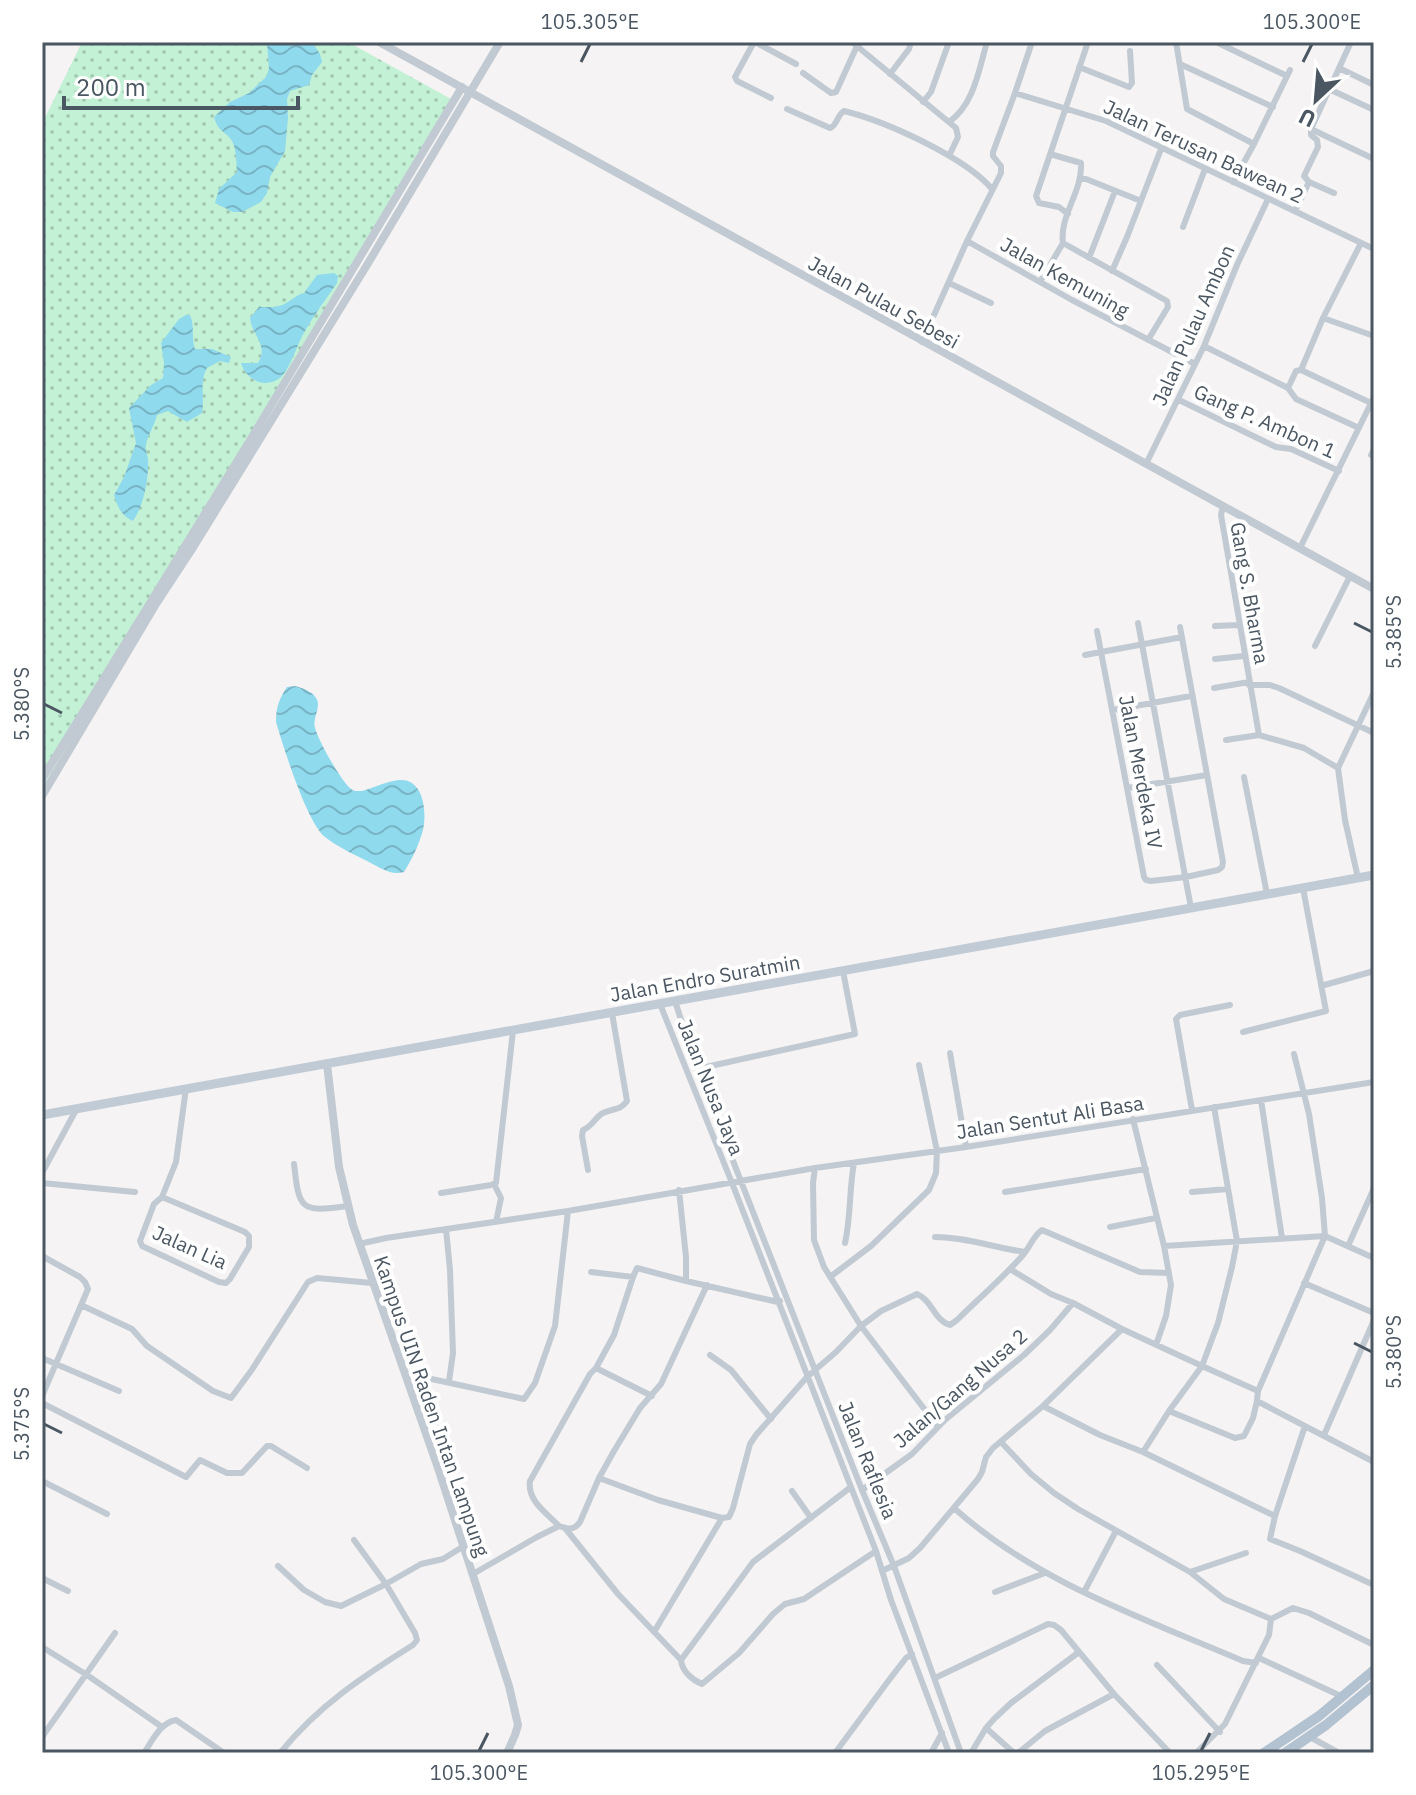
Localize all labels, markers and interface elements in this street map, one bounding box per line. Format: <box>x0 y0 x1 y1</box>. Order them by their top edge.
text: 105.305°E <box>541 8 639 35</box>
text: 105.300°E <box>1263 8 1361 35</box>
scale bar <box>64 60 298 110</box>
north arrow <box>1276 60 1356 140</box>
text: 200 m <box>76 71 146 103</box>
street label: Jalan Terusan Bawean 2 <box>1099 93 1309 209</box>
text: U <box>1294 102 1320 135</box>
street label: Jalan Kemuning <box>996 230 1135 324</box>
street label: Jalan Pulau Ambon <box>1145 240 1241 410</box>
street label: Jalan Pulau Sebesi <box>804 249 964 355</box>
street label: Gang P. Ambon 1 <box>1190 378 1340 464</box>
street label: Gang S. Bharma <box>1224 520 1276 666</box>
text: 5.385°S <box>1380 595 1407 669</box>
text: 5.380°S <box>8 667 35 741</box>
street label: Jalan Merdeka IV <box>1113 693 1169 851</box>
street label: Jalan Endro Suratmin <box>608 948 802 1008</box>
street label: Jalan Nusa Jaya <box>671 1015 751 1160</box>
street label: Jalan Sentut Ali Basa <box>954 1089 1146 1145</box>
street label: Jalan Lia <box>149 1219 232 1275</box>
street label: Kampus UIN Raden Intan Lampung <box>368 1252 496 1560</box>
text: 5.380°S <box>1380 1315 1407 1389</box>
street label: Jalan/Gang Nusa 2 <box>887 1322 1033 1454</box>
text: 5.375°S <box>8 1387 35 1461</box>
street label: Jalan Raflesia <box>832 1397 904 1523</box>
text: 105.300°E <box>430 1759 528 1786</box>
text: 105.295°E <box>1152 1759 1250 1786</box>

